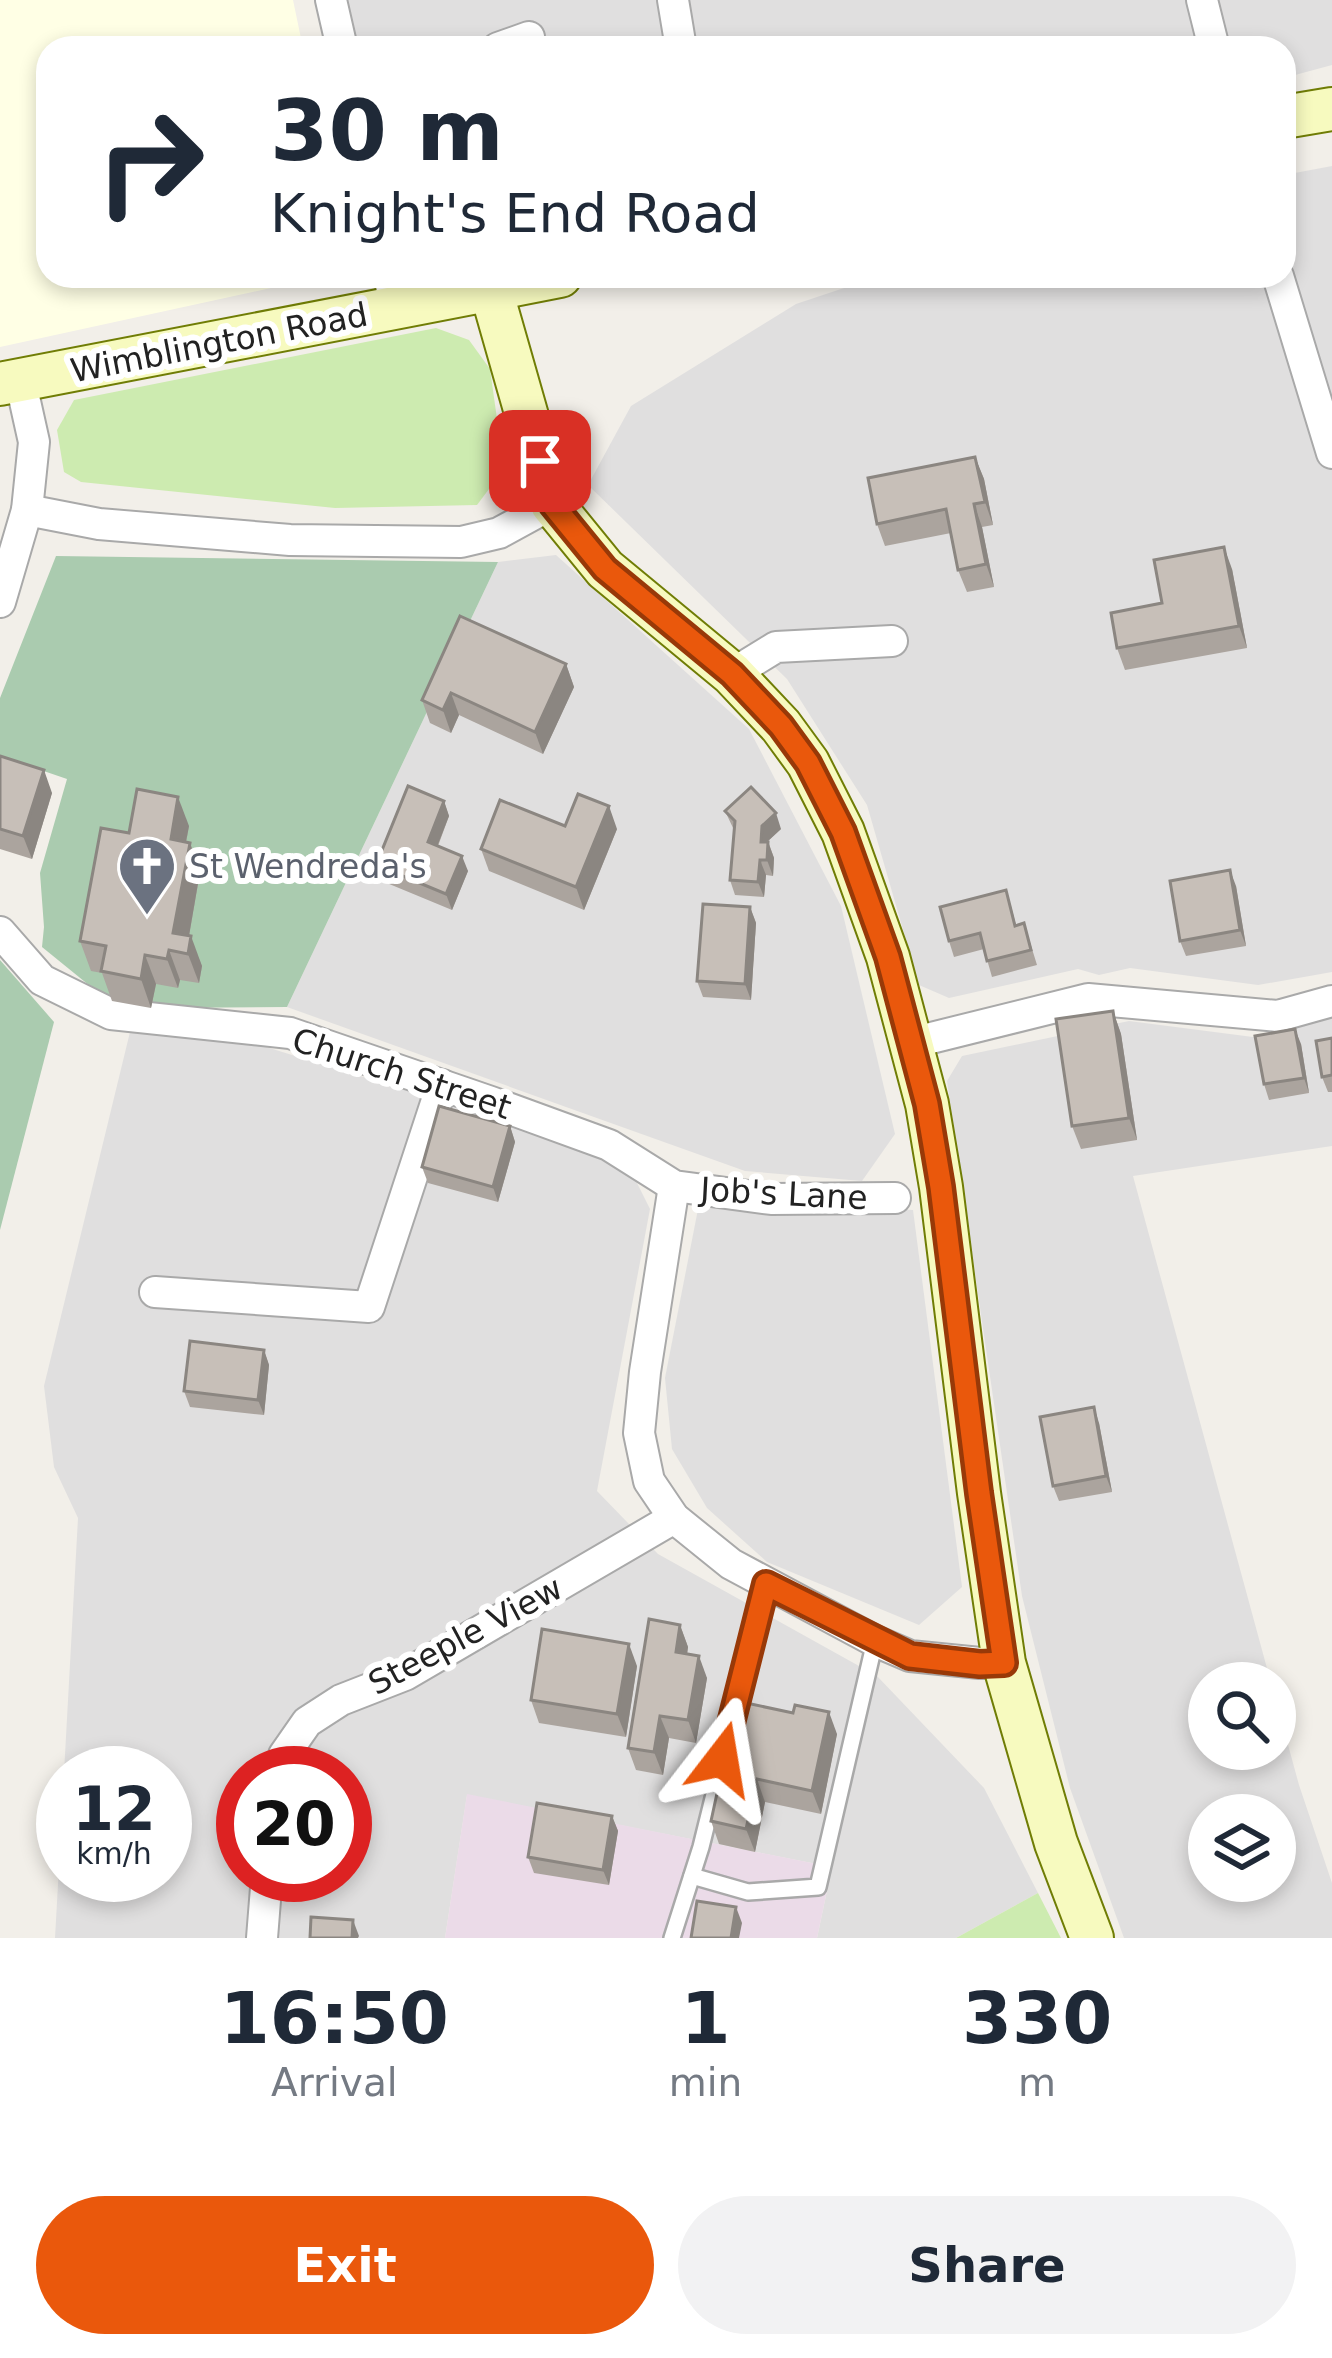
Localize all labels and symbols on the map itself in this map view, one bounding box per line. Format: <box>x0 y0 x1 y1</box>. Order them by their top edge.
street label: Wimblington Road <box>67 295 371 390</box>
pin <box>489 410 591 512</box>
church icon: St Wendreda's <box>116 835 178 917</box>
place label: St Wendreda's <box>189 847 427 886</box>
street label: Church Street <box>288 1020 516 1127</box>
street label: Job's Lane <box>697 1170 869 1217</box>
street label: Steeple View <box>362 1568 569 1703</box>
position arrow <box>659 1696 785 1822</box>
speed limit sign: 20 <box>216 1746 372 1902</box>

